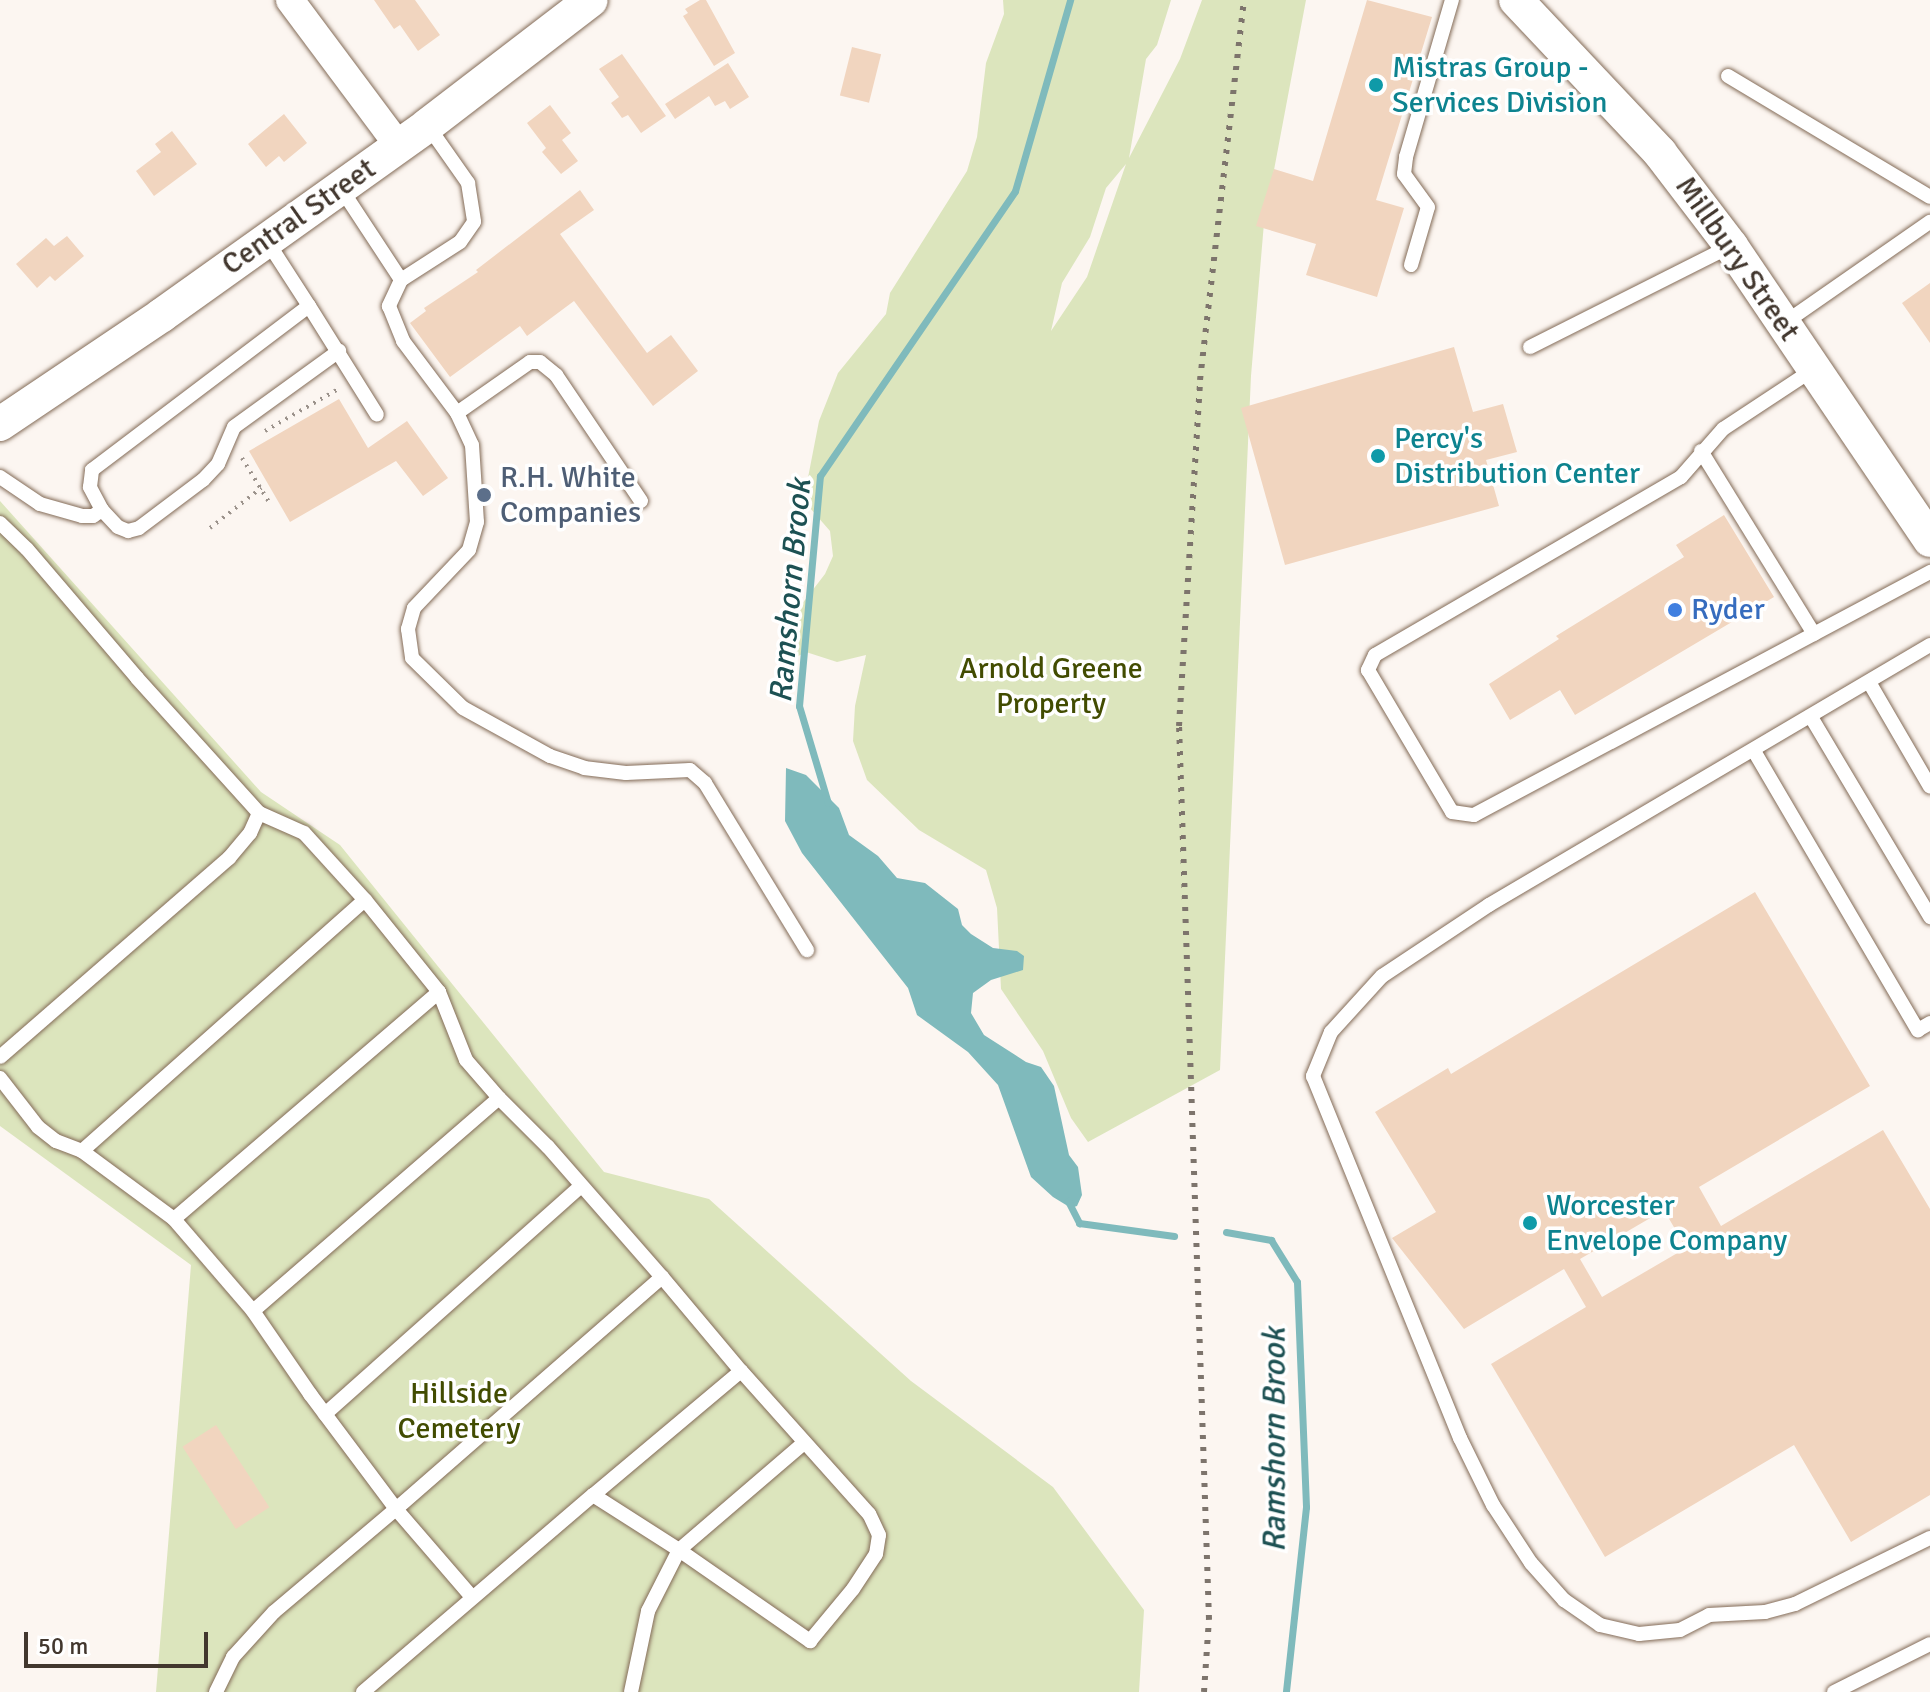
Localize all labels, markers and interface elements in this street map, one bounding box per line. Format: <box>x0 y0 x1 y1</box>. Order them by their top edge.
place label: Mistras Group - Services Division <box>1392 50 1608 120</box>
marker: Mistras Group - Services Division <box>1367 76 1385 94</box>
street label: Central Street <box>215 151 383 283</box>
street label: Millbury Street <box>1667 170 1807 348</box>
place label: Percy's Distribution Center <box>1394 421 1640 492</box>
marker: Percy's Distribution Center <box>1369 447 1387 465</box>
place label: R.H. White Companies <box>500 460 641 530</box>
water label: Ramshorn Brook <box>762 478 820 704</box>
marker: R.H. White Companies <box>475 486 493 504</box>
place label: Ryder <box>1691 592 1765 628</box>
marker: Ryder <box>1666 601 1684 619</box>
park label: Arnold Greene Property <box>959 651 1143 722</box>
place label: Worcester Envelope Company <box>1546 1188 1787 1258</box>
marker: Worcester Envelope Company <box>1521 1214 1539 1232</box>
water label: Ramshorn Brook <box>1256 1328 1294 1552</box>
park label: Hillside Cemetery <box>398 1376 520 1446</box>
scale bar <box>28 1616 212 1666</box>
text: 50 m <box>38 1631 88 1661</box>

